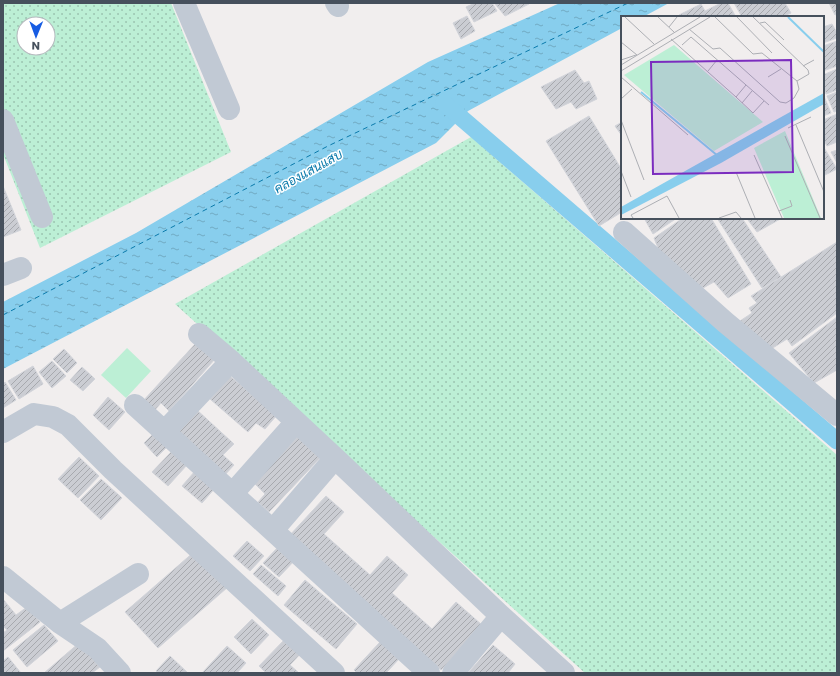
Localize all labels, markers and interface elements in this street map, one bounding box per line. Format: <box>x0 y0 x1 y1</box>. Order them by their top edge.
north arrow <box>16 16 56 56</box>
inset map <box>621 16 824 219</box>
text: N <box>32 38 40 54</box>
water label: คลองแสนแสบ <box>271 144 346 198</box>

